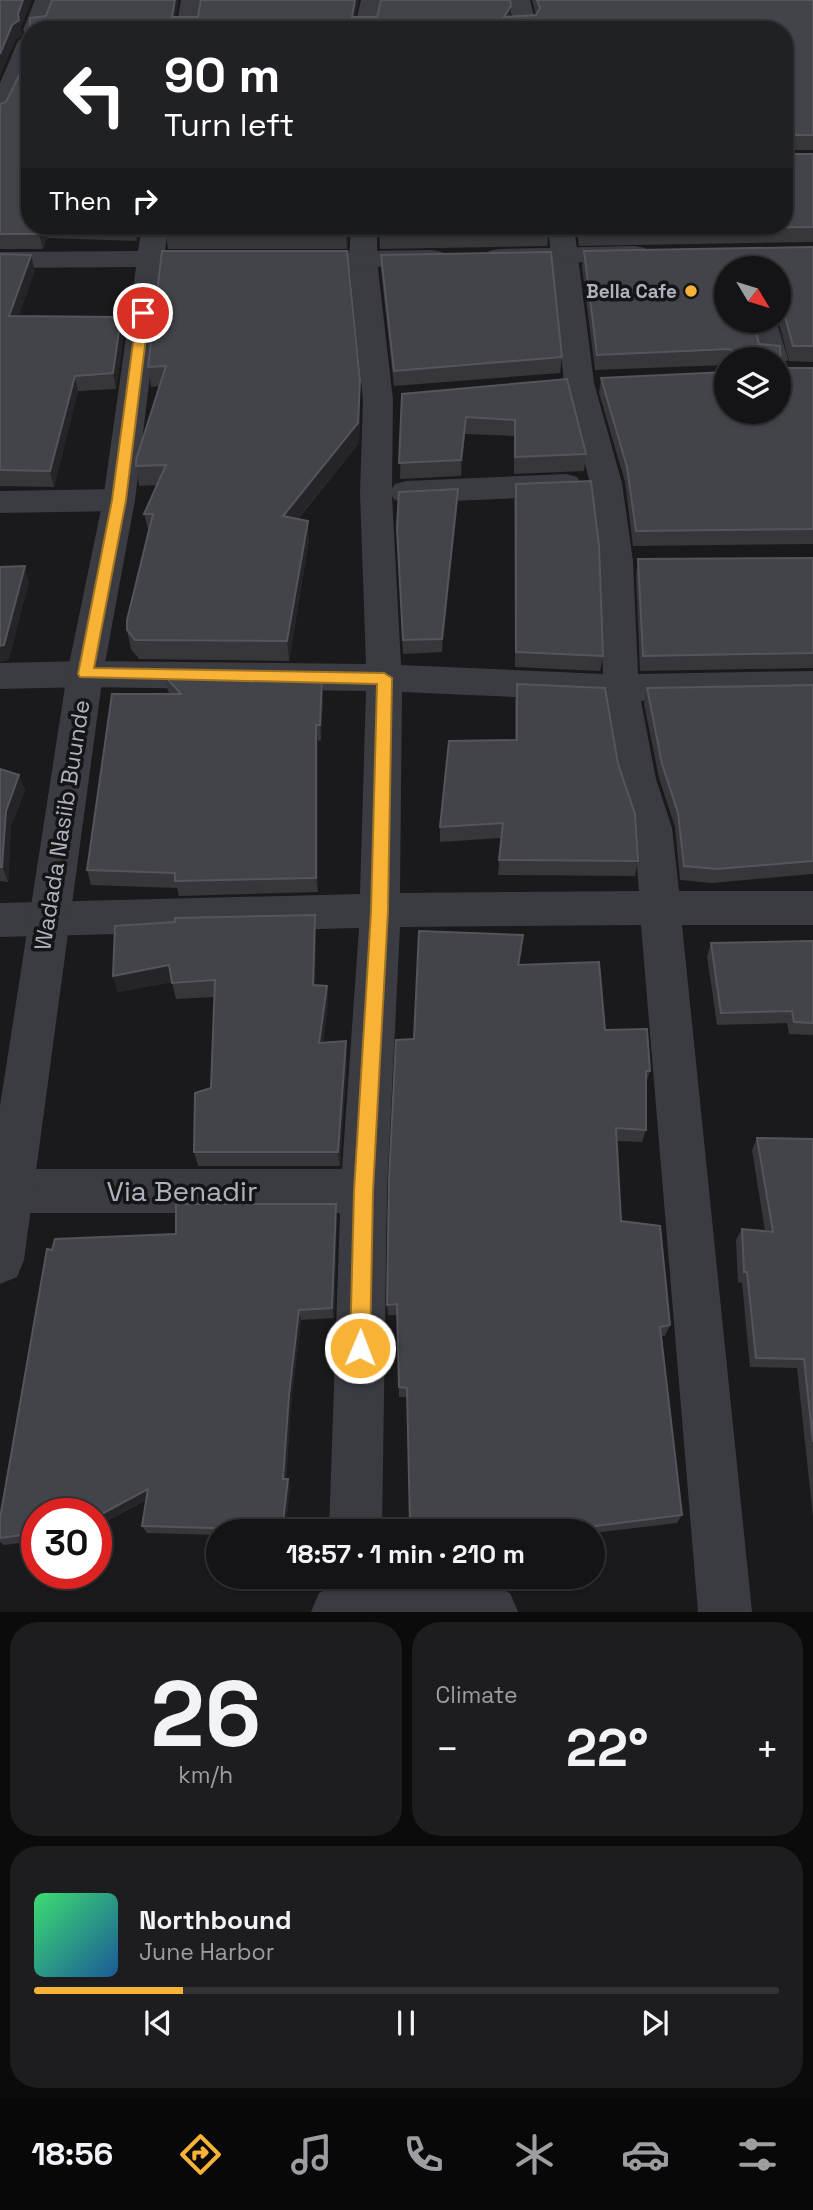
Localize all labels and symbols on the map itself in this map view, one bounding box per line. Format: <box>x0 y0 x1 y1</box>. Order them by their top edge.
north arrow <box>714 256 791 332</box>
place label: Bella Cafe <box>586 279 677 304</box>
pin <box>113 283 173 343</box>
marker: Bella Cafe <box>683 283 699 299</box>
street label: Wadada Nasiib Buunde <box>27 698 97 952</box>
street label: Via Benadir <box>107 1173 257 1209</box>
position arrow <box>323 1311 397 1385</box>
speed limit sign: 30 <box>21 1498 112 1589</box>

